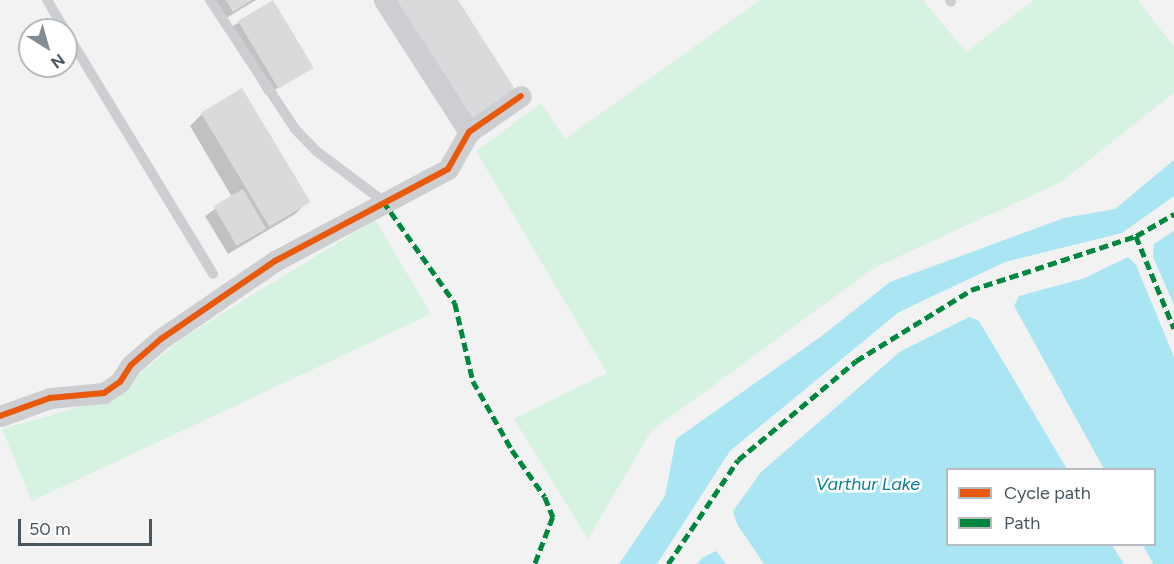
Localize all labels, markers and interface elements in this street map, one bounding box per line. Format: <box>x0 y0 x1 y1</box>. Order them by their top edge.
north arrow <box>18 18 78 78</box>
text: N <box>47 50 69 72</box>
legend <box>946 468 1156 546</box>
water label: Varthur Lake <box>816 473 920 495</box>
text: Cycle path <box>1004 482 1091 504</box>
scale bar <box>21 507 154 545</box>
text: Path <box>1004 512 1040 534</box>
text: 50 m <box>29 518 71 540</box>

